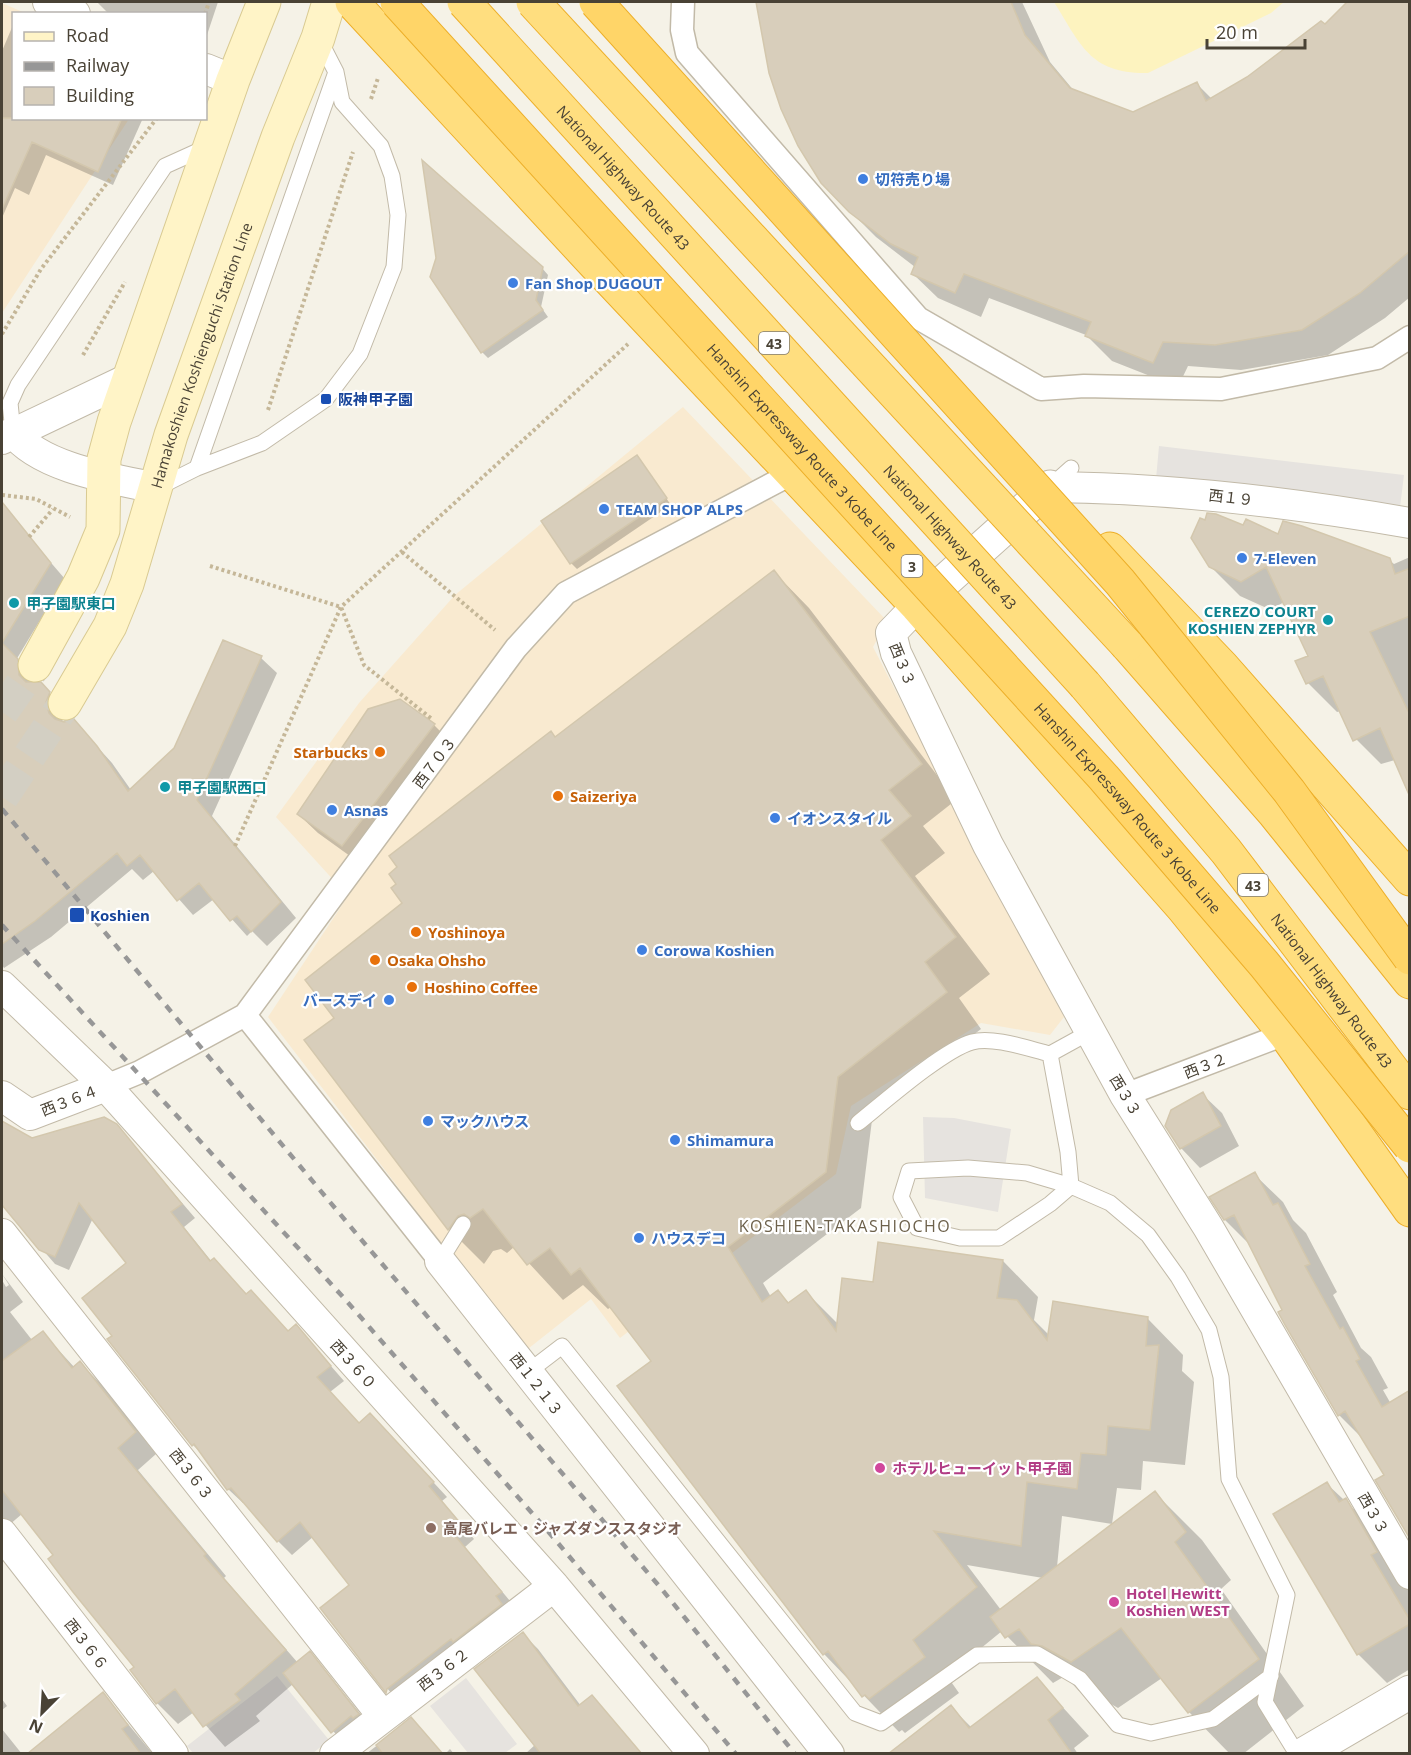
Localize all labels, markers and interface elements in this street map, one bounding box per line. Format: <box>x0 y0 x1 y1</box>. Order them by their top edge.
legend <box>12 12 207 120</box>
scale bar <box>1207 12 1304 50</box>
text: 20 m <box>1216 20 1258 44</box>
text: Road <box>66 23 109 47</box>
text: Railway <box>66 53 130 77</box>
text: Building <box>66 83 134 107</box>
street label: National Highway Route 43 <box>552 101 694 254</box>
place label: 切符売り場 <box>875 169 950 189</box>
marker: 切符売り場 <box>856 172 870 186</box>
street label: Hamakoshien Koshienguchi Station Line <box>146 220 257 491</box>
place label: Fan Shop DUGOUT <box>525 273 662 293</box>
marker: Fan Shop DUGOUT <box>506 276 520 290</box>
road number: 43 <box>759 332 789 354</box>
street label: Hanshin Expressway Route 3 Kobe Line <box>703 339 902 555</box>
place label: 阪神甲子園 <box>338 389 413 409</box>
marker: 阪神甲子園 <box>319 392 333 406</box>
street label: National Highway Route 43 <box>880 460 1020 612</box>
street label: 西１９ <box>1207 484 1255 510</box>
place label: TEAM SHOP ALPS <box>616 499 743 519</box>
marker: TEAM SHOP ALPS <box>597 502 611 516</box>
place label: 7-Eleven <box>1254 548 1317 568</box>
marker: 7-Eleven <box>1235 551 1249 565</box>
road number: 3 <box>902 555 922 577</box>
place label: 甲子園駅東口 <box>26 593 116 613</box>
marker: 甲子園駅東口 <box>7 596 21 610</box>
place label: CEREZO COURT KOSHIEN ZEPHYR <box>1188 601 1316 638</box>
marker: CEREZO COURT KOSHIEN ZEPHYR <box>1321 613 1335 627</box>
street label: 西３３ <box>885 639 921 689</box>
street label: Hanshin Expressway Route 3 Kobe Line <box>1030 698 1226 917</box>
street label: 西７０３ <box>408 732 460 792</box>
place label: Starbucks <box>294 742 368 762</box>
marker: Starbucks <box>373 745 387 759</box>
place label: 甲子園駅西口 <box>177 777 267 797</box>
marker: 甲子園駅西口 <box>158 780 172 794</box>
place label: Saizeriya <box>570 786 637 806</box>
marker: Saizeriya <box>551 789 565 803</box>
place label: Asnas <box>344 800 388 820</box>
marker: Asnas <box>325 803 339 817</box>
place label: イオンスタイル <box>787 808 892 828</box>
marker: イオンスタイル <box>768 811 782 825</box>
road number: 43 <box>1238 874 1268 896</box>
place label: Koshien <box>90 905 150 925</box>
marker: Koshien <box>68 906 86 924</box>
street label: National Highway Route 43 <box>1267 909 1397 1072</box>
place label: Yoshinoya <box>428 922 505 942</box>
marker: Yoshinoya <box>409 925 423 939</box>
place label: Corowa Koshien <box>654 940 775 960</box>
marker: Corowa Koshien <box>635 943 649 957</box>
place label: Osaka Ohsho <box>387 950 486 970</box>
marker: Osaka Ohsho <box>368 953 382 967</box>
place label: Hoshino Coffee <box>424 977 538 997</box>
marker: Hoshino Coffee <box>405 980 419 994</box>
place label: バースデイ <box>303 990 377 1010</box>
marker: バースデイ <box>382 993 396 1007</box>
street label: 西３２ <box>1180 1048 1230 1082</box>
street label: 西３３ <box>1106 1071 1146 1119</box>
street label: 西３６４ <box>37 1080 101 1120</box>
place label: マックハウス <box>440 1111 529 1131</box>
marker: マックハウス <box>421 1114 435 1128</box>
place label: Shimamura <box>687 1130 774 1150</box>
marker: Shimamura <box>668 1133 682 1147</box>
district label: KOSHIEN-TAKASHIOCHO <box>739 1215 951 1237</box>
place label: ハウスデコ <box>651 1228 726 1248</box>
marker: ハウスデコ <box>632 1231 646 1245</box>
street label: 西３６０ <box>326 1335 382 1393</box>
street label: 西１２１３ <box>506 1348 568 1420</box>
street label: 西３６３ <box>166 1444 218 1504</box>
place label: ホテルヒューイット甲子園 <box>892 1458 1072 1478</box>
marker: ホテルヒューイット甲子園 <box>873 1461 887 1475</box>
street label: 西３３ <box>1354 1489 1394 1537</box>
place label: 高尾バレエ・ジャズダンススタジオ <box>443 1518 682 1538</box>
marker: 高尾バレエ・ジャズダンススタジオ <box>424 1521 438 1535</box>
place label: Hotel Hewitt Koshien WEST <box>1126 1583 1230 1620</box>
marker: Hotel Hewitt Koshien WEST <box>1107 1595 1121 1609</box>
street label: 西３６６ <box>61 1614 113 1674</box>
street label: 西３６２ <box>413 1643 473 1695</box>
north arrow <box>12 1683 72 1743</box>
text: N <box>25 1714 46 1739</box>

